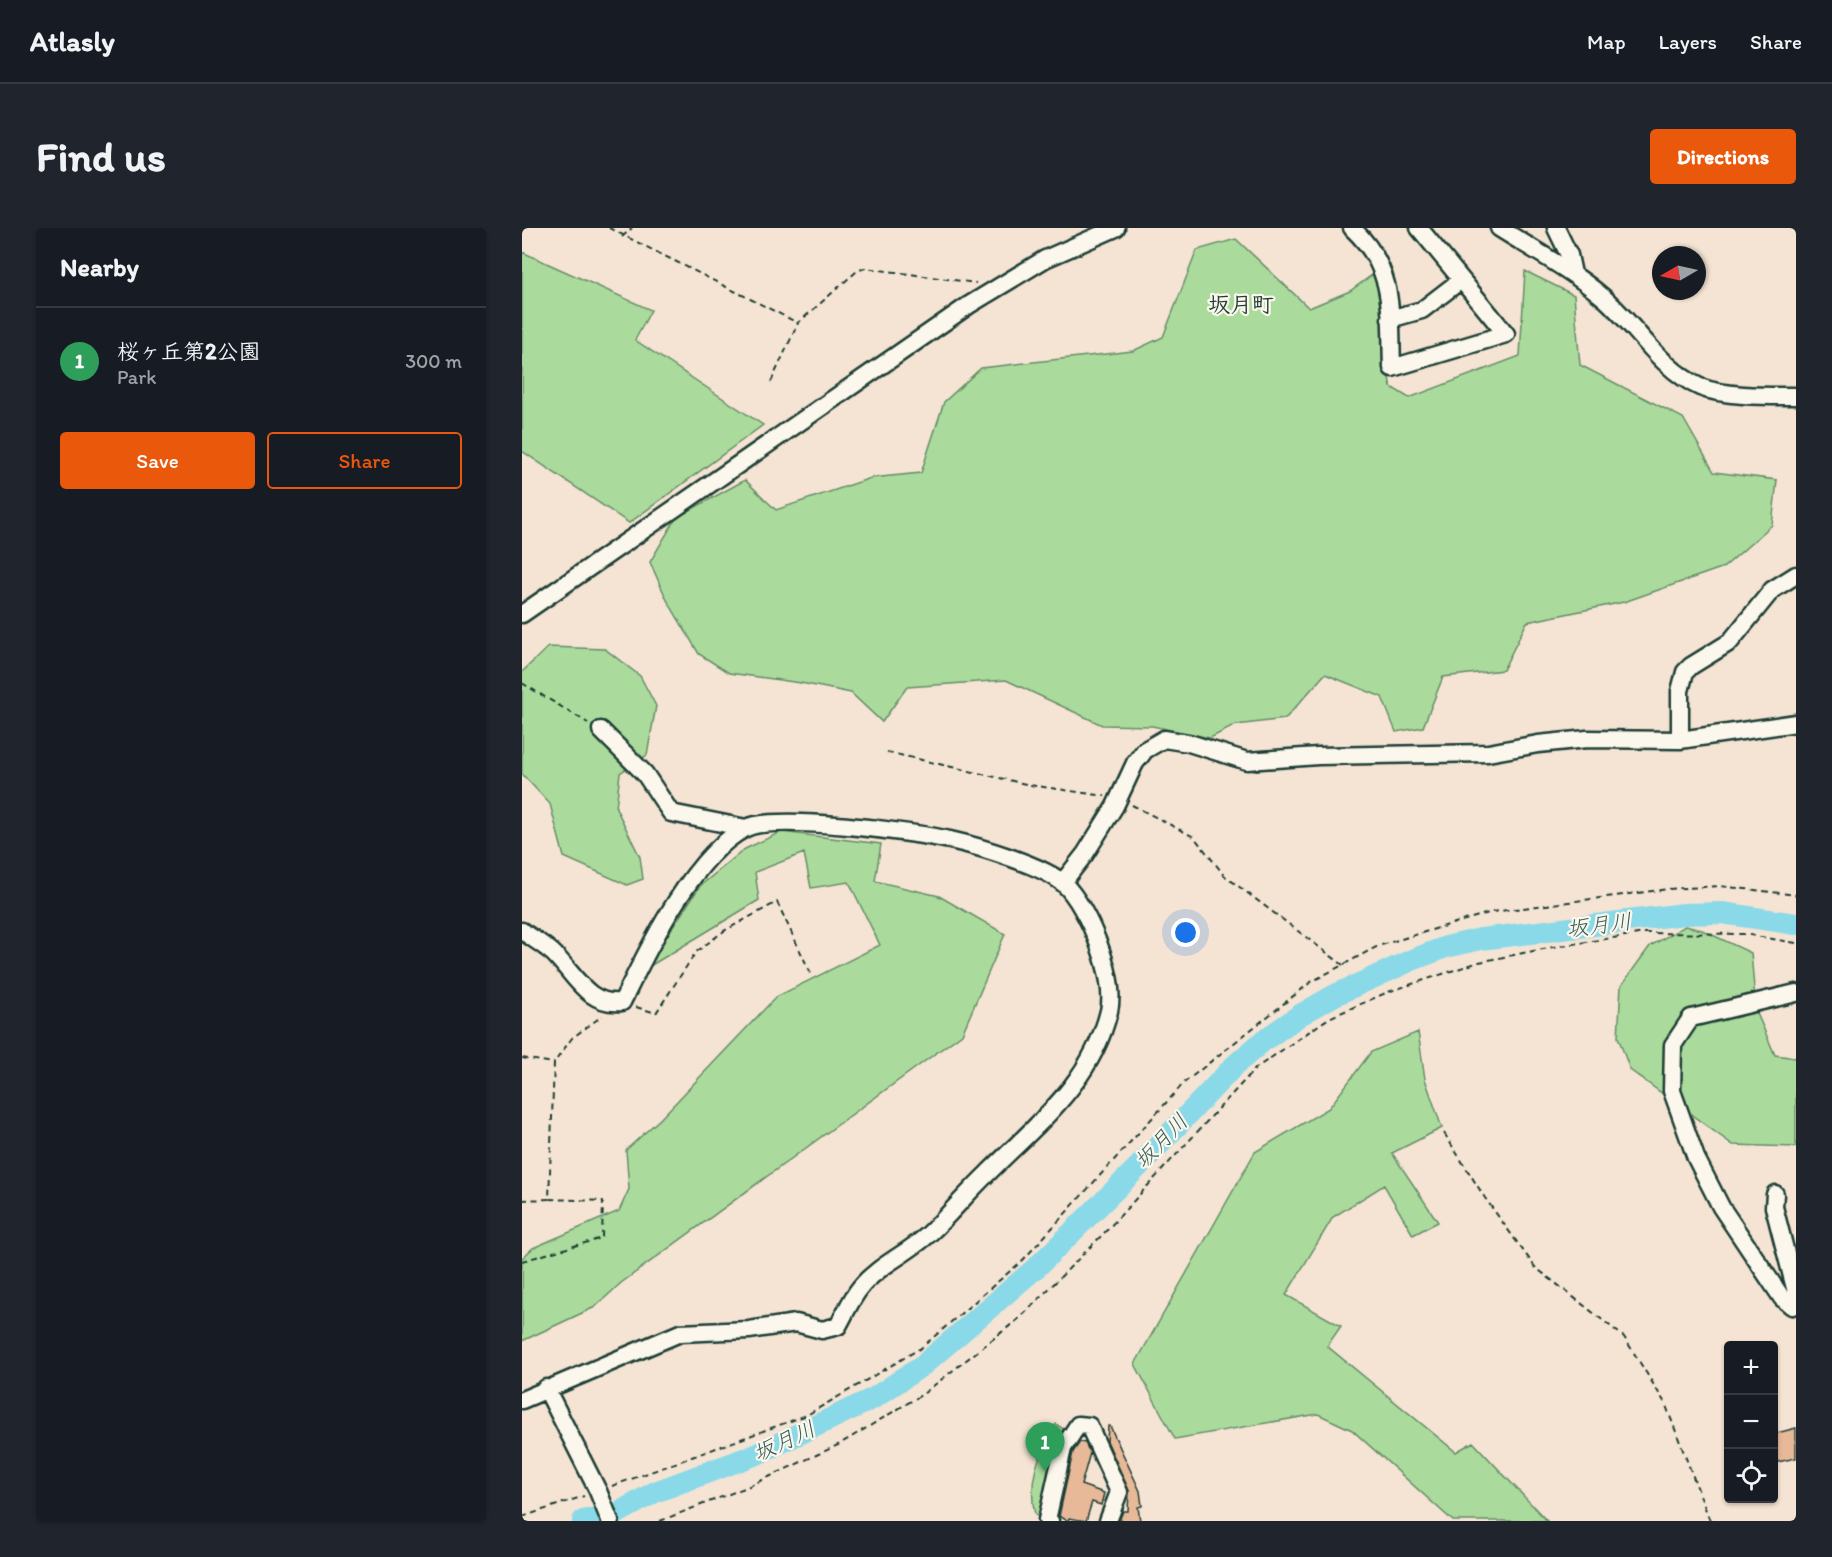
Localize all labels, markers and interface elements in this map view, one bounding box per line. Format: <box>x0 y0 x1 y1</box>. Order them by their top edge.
text: Atlasly <box>30 24 115 58</box>
text: Map <box>1587 29 1626 54</box>
text: Layers <box>1659 29 1717 54</box>
text: Share <box>1750 29 1802 54</box>
button: Directions <box>1650 129 1796 184</box>
text: Find us <box>36 131 166 182</box>
north arrow <box>1652 246 1706 300</box>
text: Nearby <box>60 251 139 283</box>
district label: 坂月町 <box>1208 291 1274 318</box>
text: 桜ヶ丘第2公園 <box>117 338 261 365</box>
text: 1 <box>75 349 84 373</box>
text: 300 m <box>405 349 462 373</box>
text: Park <box>117 365 156 389</box>
button: Save <box>60 432 255 489</box>
button: Share <box>267 432 462 489</box>
water label: 坂月川 <box>1565 908 1633 942</box>
your location <box>1171 918 1200 947</box>
water label: 坂月川 <box>1128 1108 1194 1174</box>
map controls <box>1724 1341 1778 1503</box>
button: + <box>1724 1341 1778 1395</box>
button: − <box>1724 1395 1778 1449</box>
water label: 坂月川 <box>748 1415 820 1467</box>
pin: 1 <box>1026 1422 1064 1472</box>
button: locate <box>1724 1449 1778 1503</box>

